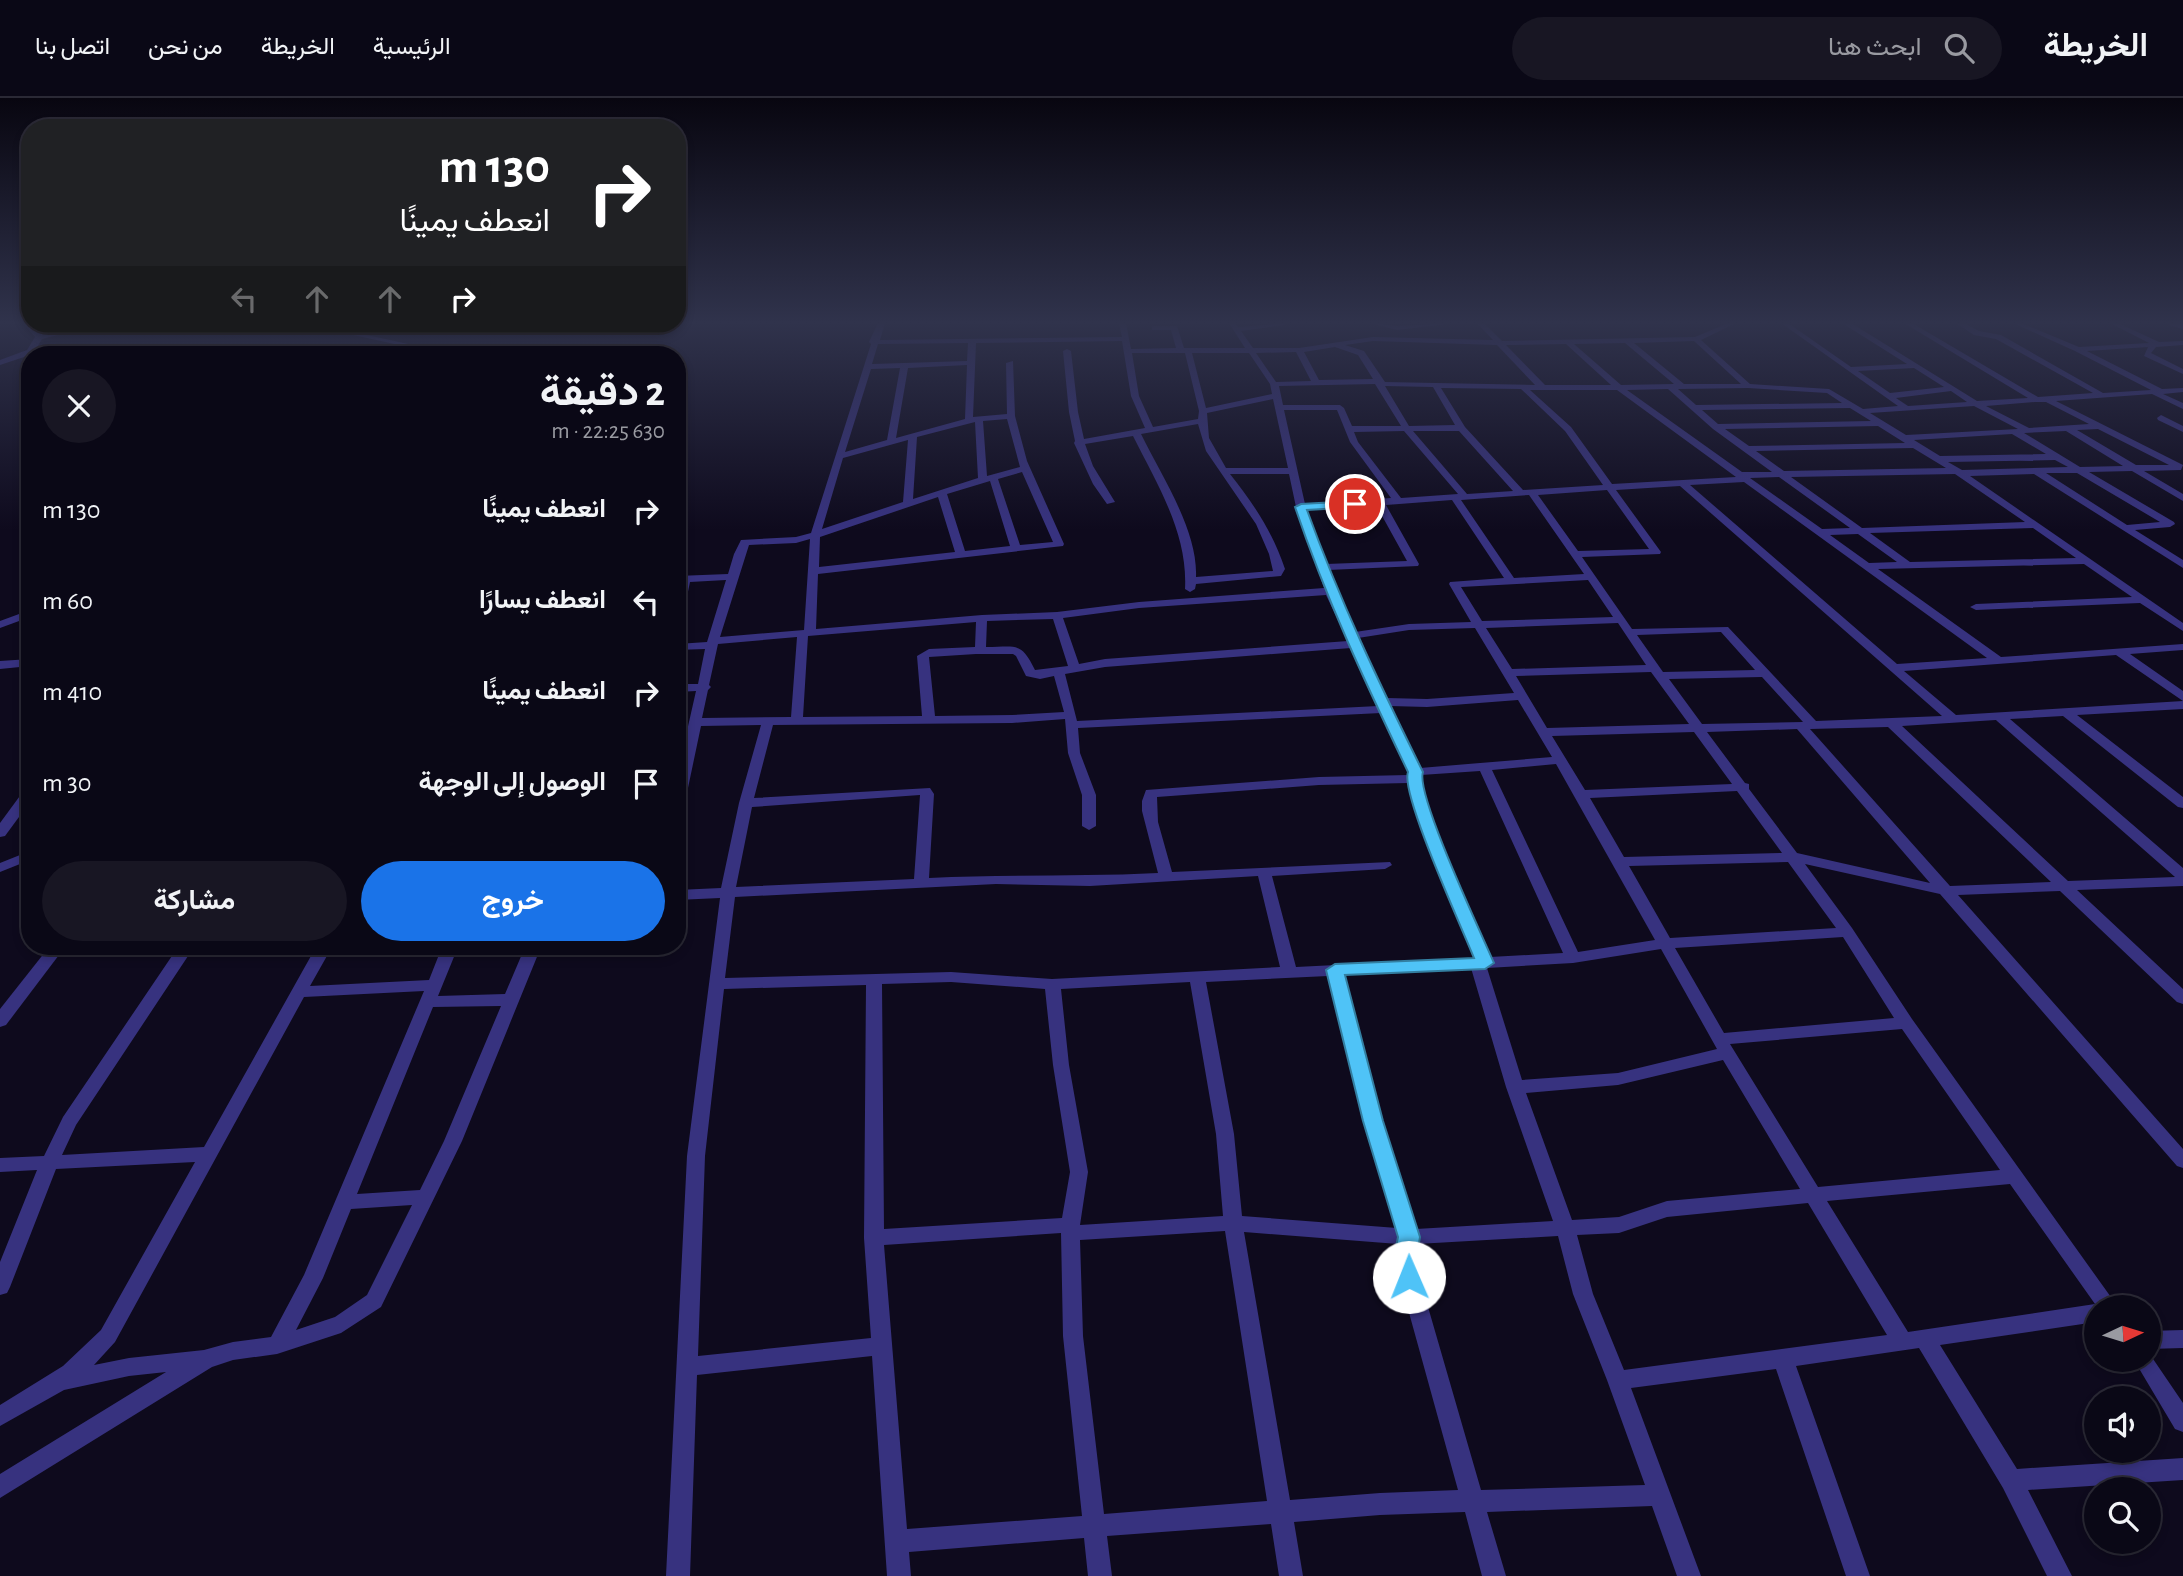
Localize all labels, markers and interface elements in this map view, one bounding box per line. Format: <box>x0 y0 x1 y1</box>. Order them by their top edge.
search box <box>1512 17 2002 80</box>
icon: search <box>1940 29 1978 67</box>
text: الخريطة <box>2044 30 2148 63</box>
text: ابحث هنا <box>1828 34 1922 60</box>
text: اتصل بنا <box>35 35 110 59</box>
text: من نحن <box>148 35 223 59</box>
text: الخريطة <box>261 35 335 59</box>
text: الرئيسية <box>373 35 450 59</box>
text: 130 m <box>439 143 550 192</box>
icon: right <box>574 147 665 238</box>
text: انعطف يمينًا <box>399 205 550 237</box>
icon: left <box>225 280 263 318</box>
icon: ahead <box>298 280 336 318</box>
icon: ahead <box>371 280 409 318</box>
icon: right <box>444 280 482 318</box>
button: close <box>42 369 116 443</box>
text: 2 دقيقة <box>540 371 665 413</box>
text: 630 m · 22:25 <box>551 420 665 443</box>
pin <box>1325 474 1385 534</box>
icon: arrive <box>1336 485 1374 523</box>
icon: right <box>627 492 665 530</box>
text: انعطف يمينًا <box>482 496 606 522</box>
text: 130 m <box>42 497 101 523</box>
icon: left <box>627 583 665 621</box>
text: انعطف يسارًا <box>479 587 606 613</box>
text: 60 m <box>42 588 93 614</box>
icon: right <box>627 674 665 712</box>
text: انعطف يمينًا <box>482 678 606 704</box>
text: 410 m <box>42 679 102 705</box>
icon: arrive <box>627 765 665 803</box>
text: الوصول إلى الوجهة <box>418 769 606 795</box>
text: 30 m <box>42 770 92 796</box>
button: مشاركة <box>42 861 347 941</box>
button: خروج <box>361 861 665 941</box>
position arrow <box>1372 1240 1446 1314</box>
north arrow <box>2084 1295 2161 1372</box>
map controls <box>2084 1295 2161 1554</box>
button: sound <box>2084 1386 2161 1463</box>
button: search <box>2084 1477 2161 1554</box>

